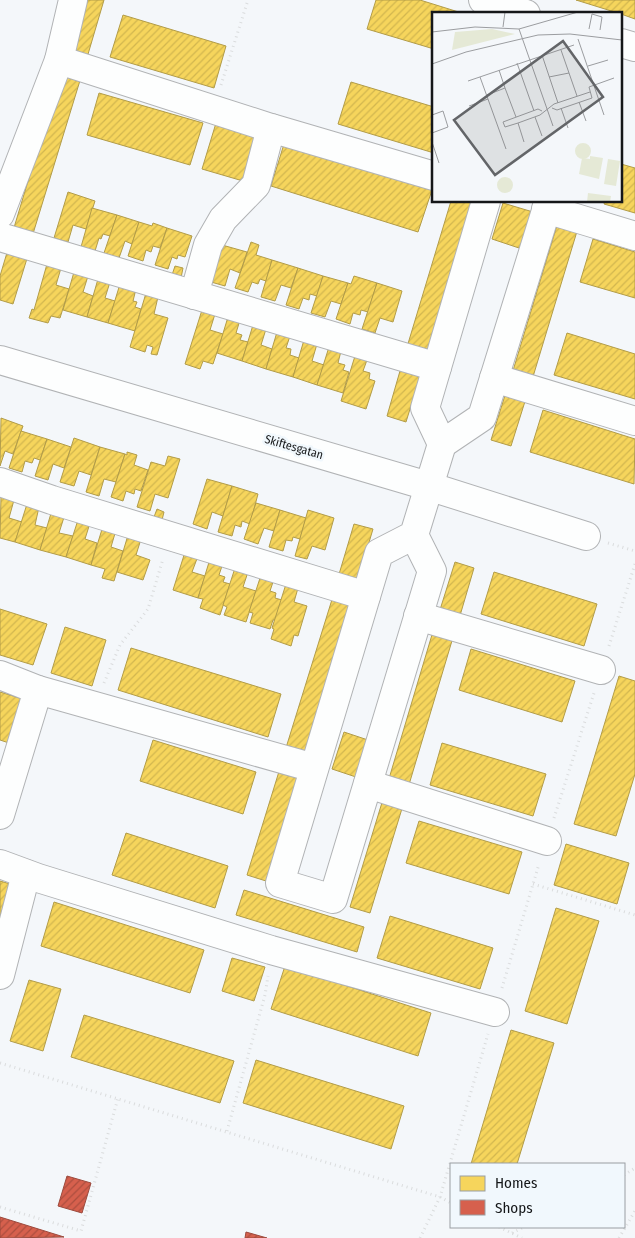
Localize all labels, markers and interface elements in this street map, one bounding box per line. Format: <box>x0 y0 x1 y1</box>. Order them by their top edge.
inset map <box>432 12 622 202</box>
street label: Skiftesgatan <box>263 432 325 462</box>
legend <box>450 1163 625 1228</box>
text: Homes <box>495 1174 537 1192</box>
text: Shops <box>495 1199 533 1217</box>

